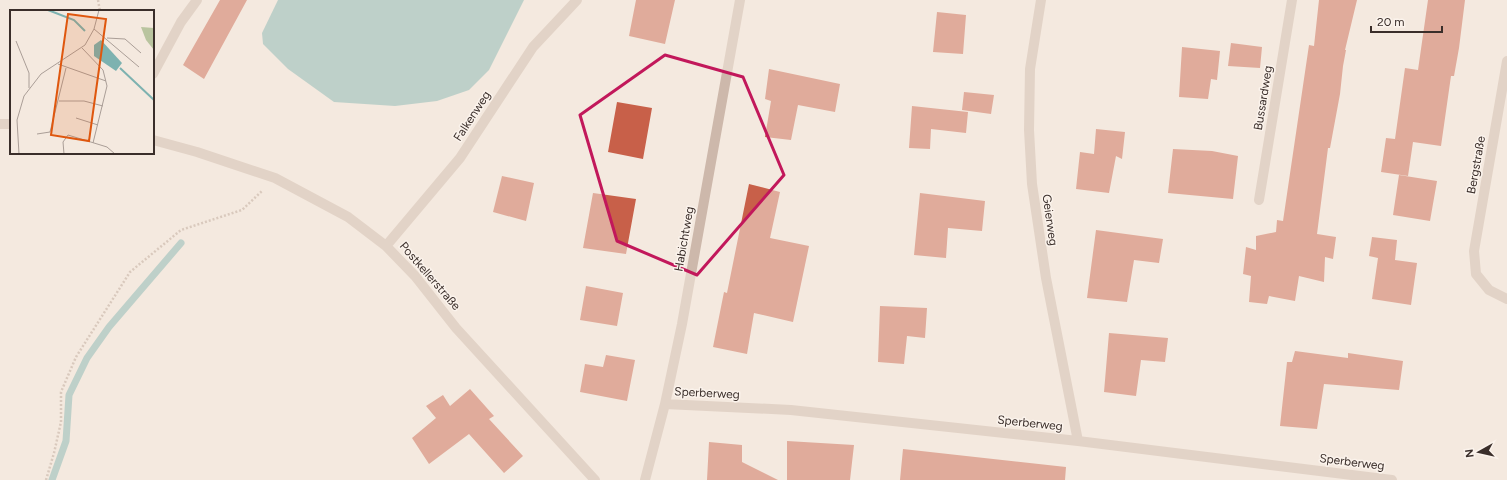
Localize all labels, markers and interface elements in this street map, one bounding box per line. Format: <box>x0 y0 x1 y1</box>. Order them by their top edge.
scale bar <box>1371 8 1442 34</box>
inset map <box>10 10 154 154</box>
text: 20 m <box>1377 15 1405 29</box>
street label: Bussardweg <box>1251 65 1275 131</box>
street label: Falkenweg <box>451 88 493 144</box>
street label: Bergstraße <box>1464 134 1488 195</box>
street label: Geierweg <box>1039 193 1061 247</box>
street label: Habichtweg <box>671 206 697 272</box>
street label: Postkellerstraße <box>397 239 464 313</box>
street label: Sperberweg <box>674 384 740 402</box>
street label: Sperberweg <box>997 413 1063 433</box>
north arrow <box>1459 432 1499 472</box>
text: N <box>1463 448 1477 458</box>
street label: Sperberweg <box>1319 451 1385 473</box>

